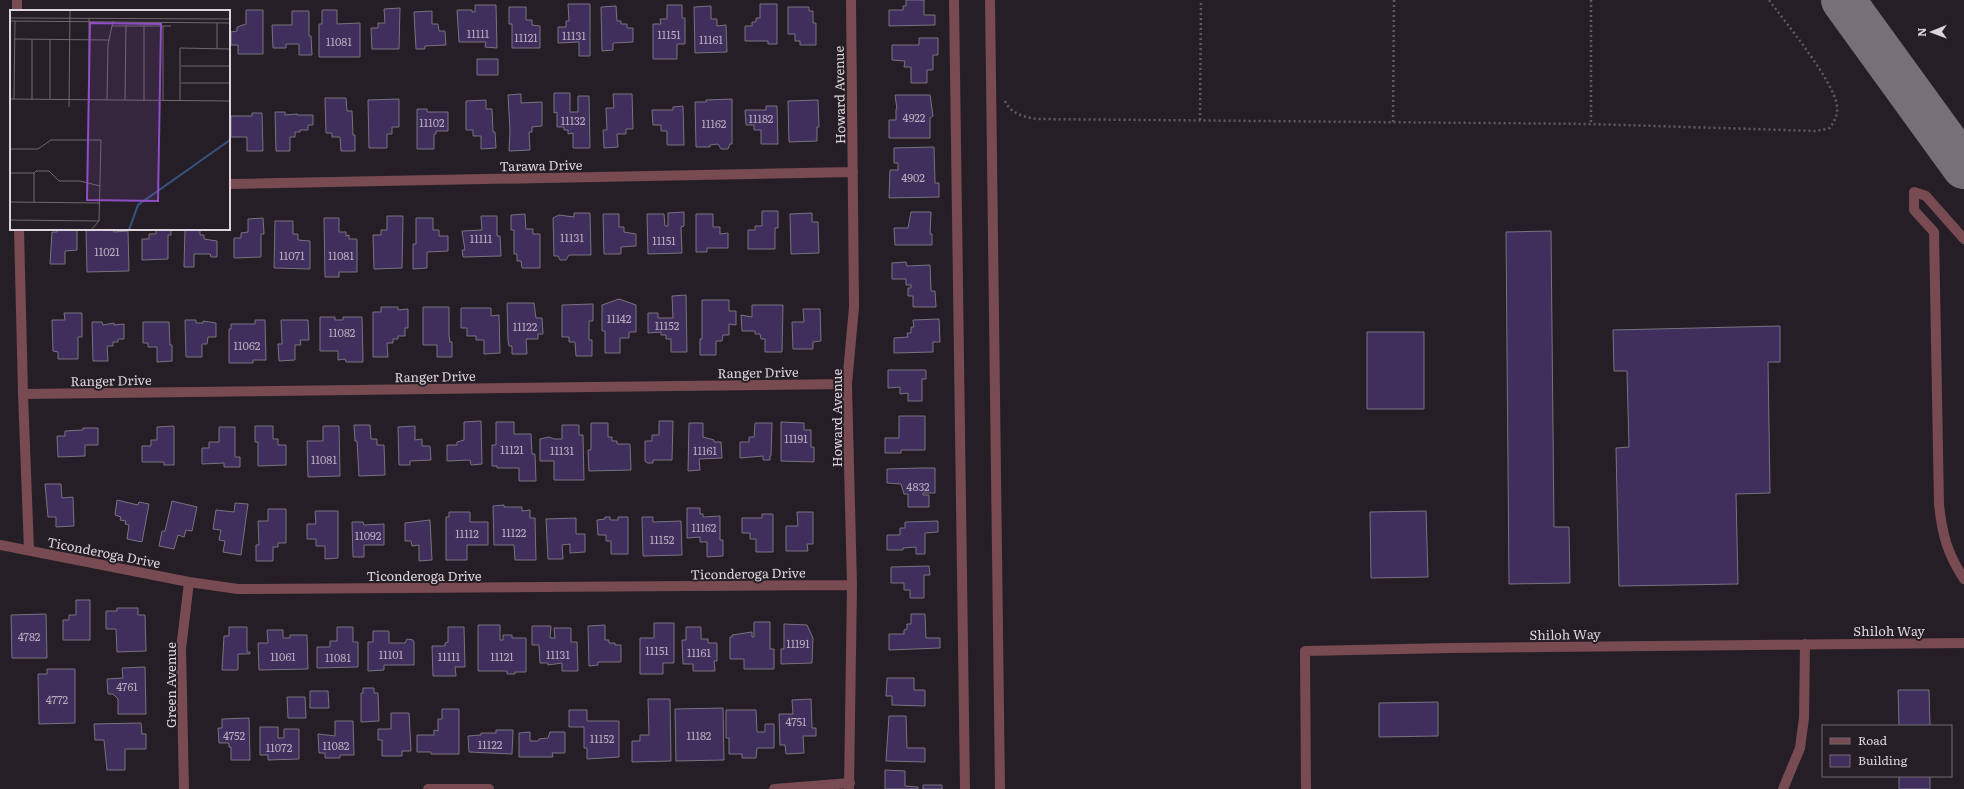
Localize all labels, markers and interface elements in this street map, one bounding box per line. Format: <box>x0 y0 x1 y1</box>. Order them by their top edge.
inset map <box>10 10 230 230</box>
north arrow <box>1912 12 1952 52</box>
house number: 11111 <box>467 25 490 41</box>
house number: 11151 <box>657 26 681 42</box>
house number: 11131 <box>562 27 586 43</box>
text: N <box>1913 27 1929 37</box>
house number: 11121 <box>514 29 538 45</box>
house number: 11161 <box>699 31 723 47</box>
house number: 11081 <box>326 33 352 49</box>
street label: Howard Avenue <box>829 45 849 144</box>
house number: 4922 <box>903 109 926 125</box>
house number: 11182 <box>749 110 774 126</box>
house number: 11132 <box>561 112 586 128</box>
house number: 11102 <box>419 114 445 130</box>
house number: 11162 <box>702 115 727 131</box>
street label: Tarawa Drive <box>499 155 583 175</box>
house number: 4902 <box>901 169 925 185</box>
house number: 11131 <box>560 229 584 245</box>
house number: 11111 <box>470 230 493 246</box>
house number: 11151 <box>652 232 676 248</box>
house number: 11021 <box>94 243 120 259</box>
house number: 11071 <box>279 247 305 263</box>
house number: 11081 <box>328 247 354 263</box>
house number: 11142 <box>607 310 632 326</box>
house number: 11152 <box>655 317 680 333</box>
house number: 11122 <box>513 318 538 334</box>
house number: 11082 <box>329 324 356 340</box>
house number: 11062 <box>234 337 261 353</box>
street label: Ranger Drive <box>717 362 799 382</box>
street label: Ranger Drive <box>394 366 476 386</box>
street label: Howard Avenue <box>827 369 846 467</box>
street label: Ranger Drive <box>70 370 152 390</box>
house number: 11191 <box>784 430 808 446</box>
house number: 11121 <box>500 441 524 457</box>
house number: 11131 <box>550 442 574 458</box>
house number: 11161 <box>693 442 717 458</box>
house number: 11081 <box>311 451 337 467</box>
house number: 4832 <box>906 478 930 494</box>
house number: 11162 <box>692 519 717 535</box>
house number: 11122 <box>502 524 527 540</box>
house number: 11112 <box>455 525 479 541</box>
house number: 11092 <box>355 527 382 543</box>
house number: 11152 <box>650 531 675 547</box>
street label: Ticonderoga Drive <box>46 532 163 572</box>
street label: Ticonderoga Drive <box>690 562 806 584</box>
street label: Ticonderoga Drive <box>366 566 482 585</box>
street label: Shiloh Way <box>1853 621 1925 640</box>
street label: Shiloh Way <box>1529 624 1601 644</box>
house number: 4782 <box>18 628 41 644</box>
house number: 11191 <box>786 635 810 651</box>
street label: Green Avenue <box>161 642 180 728</box>
house number: 11151 <box>645 642 669 658</box>
house number: 11161 <box>687 644 711 660</box>
house number: 11101 <box>379 646 404 662</box>
house number: 11131 <box>546 646 570 662</box>
house number: 11061 <box>270 648 296 664</box>
house number: 11111 <box>438 648 461 664</box>
house number: 11121 <box>490 648 514 664</box>
house number: 11081 <box>325 649 351 665</box>
house number: 4761 <box>116 678 138 694</box>
house number: 4772 <box>46 691 69 707</box>
house number: 4751 <box>785 713 807 729</box>
legend <box>1822 725 1952 777</box>
house number: 4752 <box>223 727 245 743</box>
house number: 11182 <box>687 727 712 743</box>
house number: 11152 <box>590 730 615 746</box>
text: Road <box>1858 731 1888 749</box>
house number: 11122 <box>478 736 503 752</box>
house number: 11082 <box>323 737 350 753</box>
house number: 11072 <box>266 739 293 755</box>
text: Building <box>1858 751 1908 769</box>

